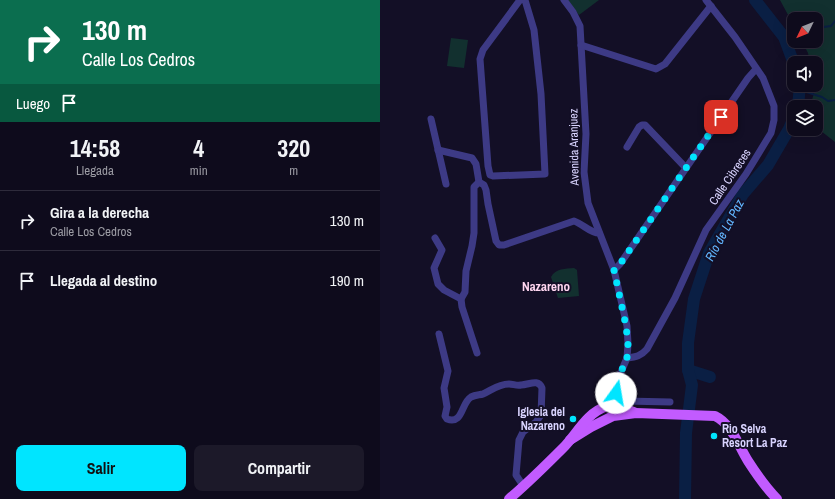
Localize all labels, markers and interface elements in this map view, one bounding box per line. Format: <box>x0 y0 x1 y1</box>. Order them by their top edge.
text: 130 m <box>82 11 147 49</box>
north arrow <box>787 12 823 48</box>
map controls <box>787 12 823 136</box>
icon: right <box>16 16 68 68</box>
text: Calle Los Cedros <box>82 47 195 72</box>
button: sound <box>787 56 823 92</box>
icon: arrive <box>58 92 80 114</box>
text: Luego <box>16 93 50 114</box>
pin <box>704 100 738 134</box>
button: layers <box>787 100 823 136</box>
icon: arrive <box>710 106 732 128</box>
street label: Avenida Aranjuez <box>565 108 583 187</box>
text: 14:58 <box>70 132 120 164</box>
text: 4 <box>193 132 204 164</box>
text: 320 <box>277 132 310 164</box>
street label: Calle Cibreces <box>705 146 755 208</box>
text: Llegada <box>76 162 114 179</box>
text: min <box>190 162 208 179</box>
text: m <box>289 162 298 179</box>
water label: Río de La Paz <box>701 196 748 264</box>
text: Gira a la derecha <box>50 202 149 223</box>
icon: right <box>16 210 38 232</box>
text: 130 m <box>330 210 364 231</box>
text: Calle Los Cedros <box>50 223 132 240</box>
icon: arrive <box>16 270 38 292</box>
text: Llegada al destino <box>50 270 157 291</box>
text: 190 m <box>330 270 364 291</box>
district label: Nazareno <box>522 278 570 295</box>
position arrow <box>595 372 637 414</box>
place label: Iglesia del Nazareno <box>517 404 565 434</box>
marker: Iglesia del Nazareno <box>568 414 578 424</box>
place label: Rio Selva Resort La Paz <box>722 421 787 451</box>
marker: Rio Selva Resort La Paz <box>709 431 719 441</box>
button: Salir <box>16 445 186 491</box>
button: Compartir <box>194 445 364 491</box>

